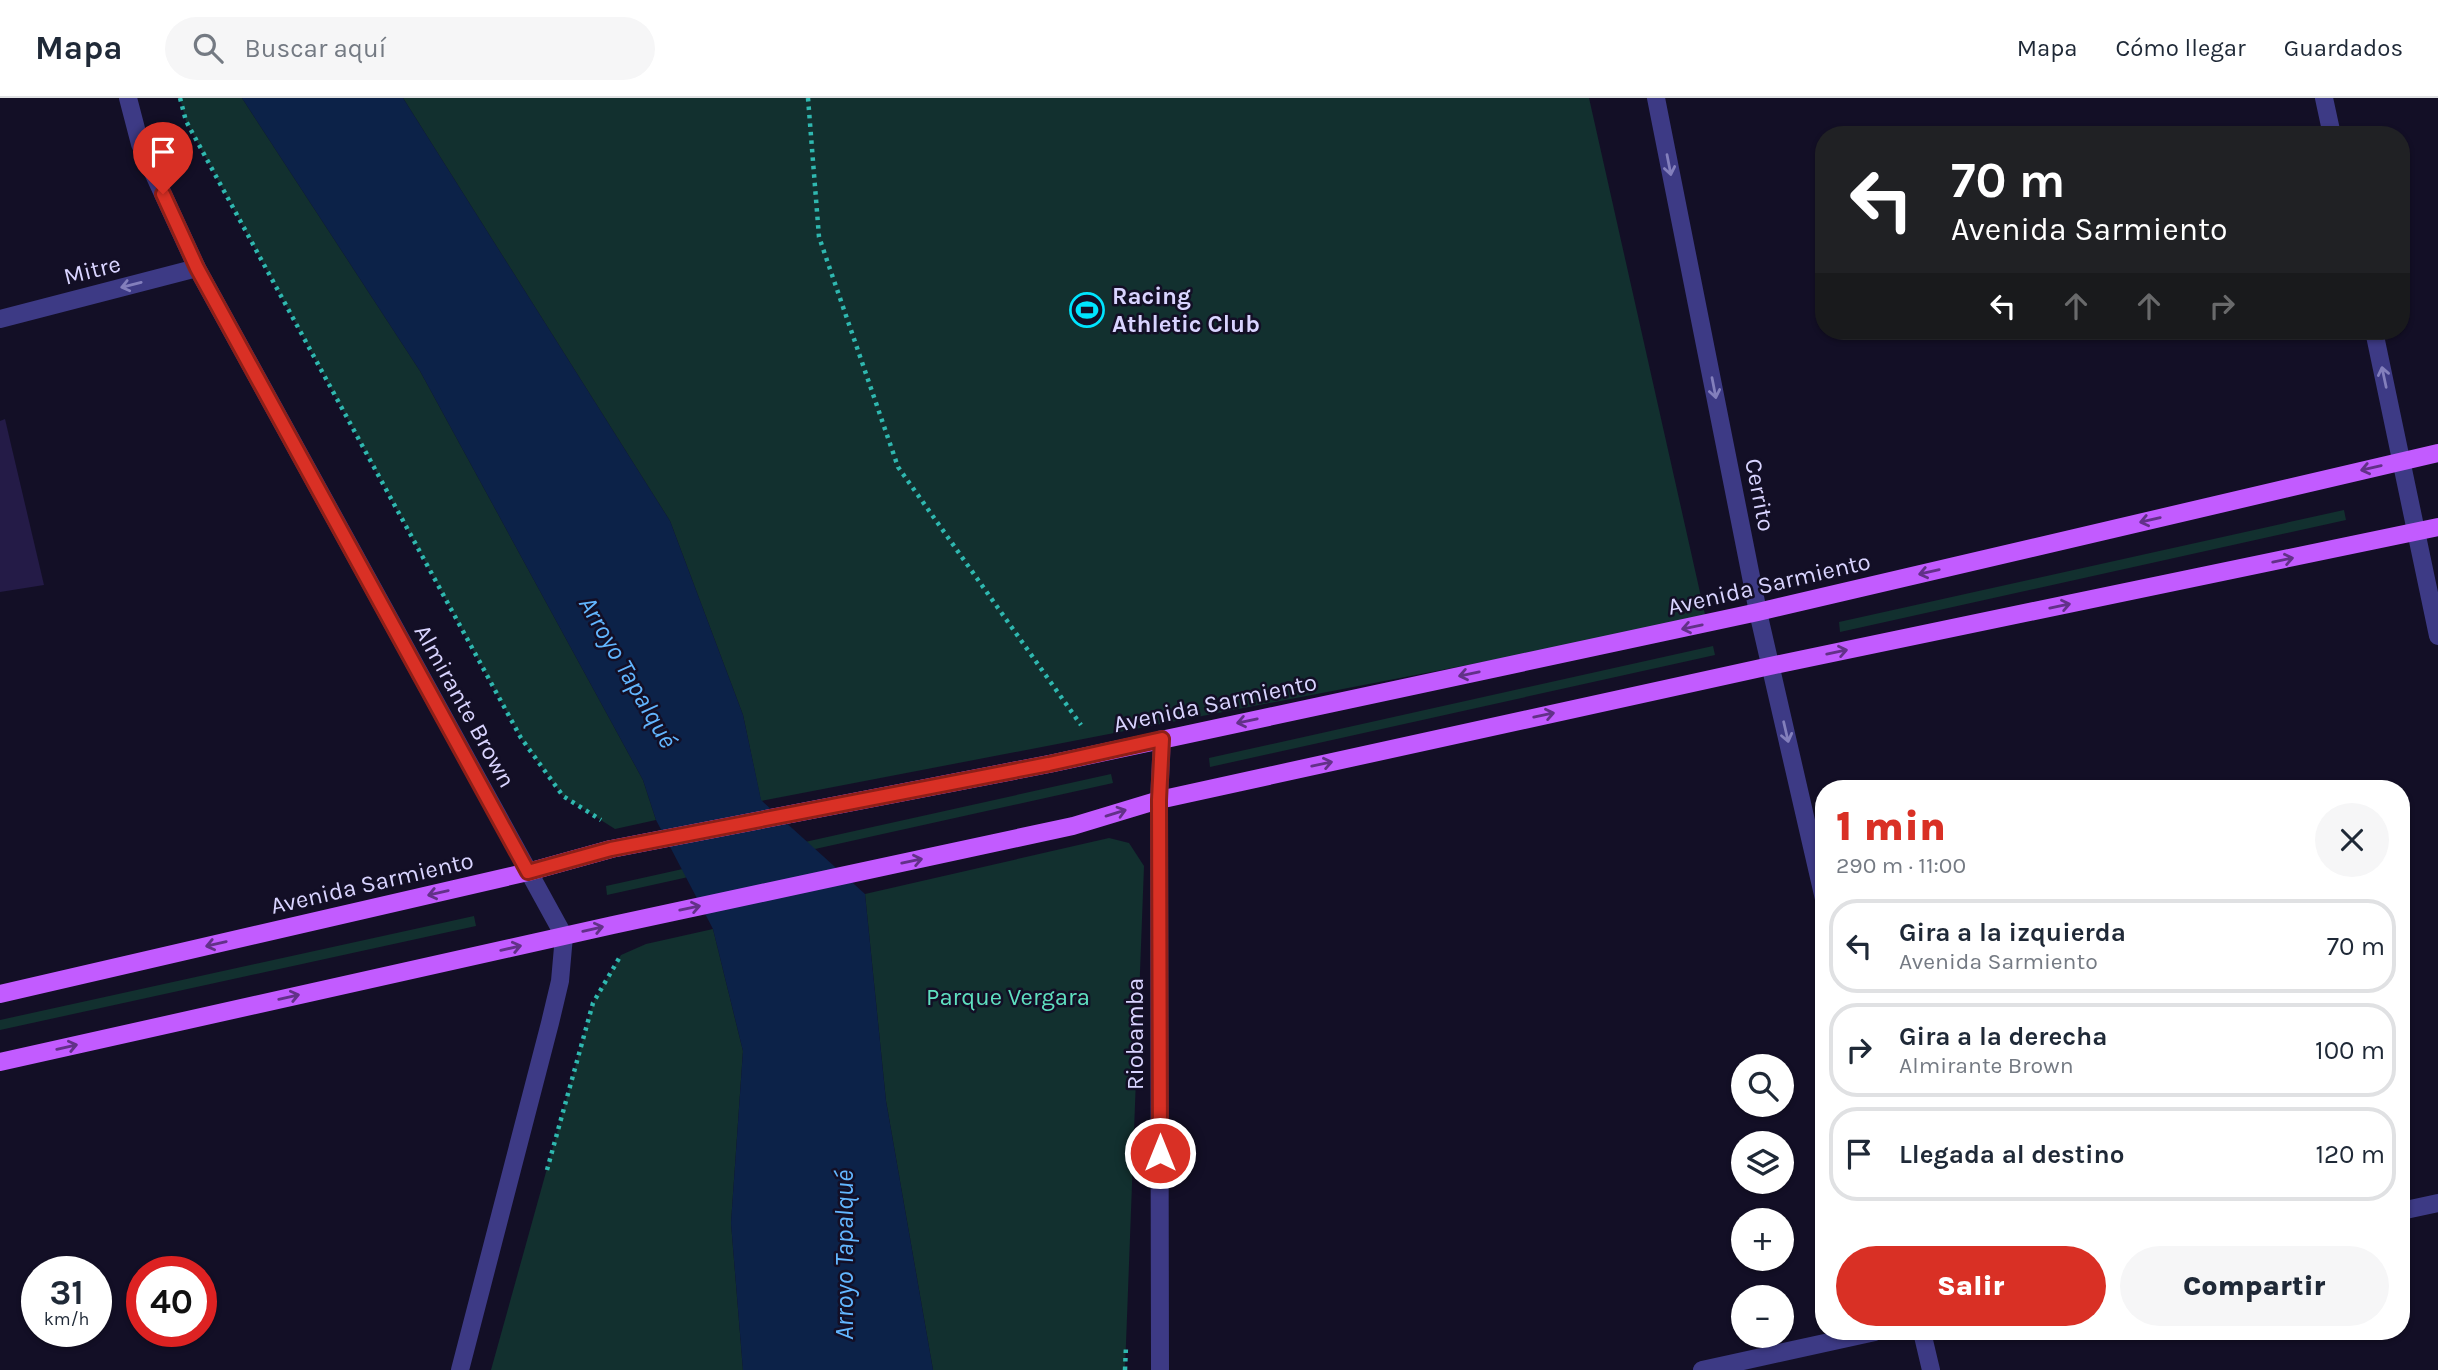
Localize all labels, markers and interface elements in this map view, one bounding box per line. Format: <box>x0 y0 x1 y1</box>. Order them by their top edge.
search box <box>165 17 655 80</box>
text: Mapa <box>35 29 123 67</box>
icon: search <box>189 29 227 67</box>
text: Buscar aquí <box>245 33 386 64</box>
text: Mapa <box>2017 34 2077 62</box>
text: Cómo llegar <box>2115 34 2246 62</box>
text: Guardados <box>2284 34 2403 62</box>
pin <box>133 122 193 194</box>
icon: arrive <box>144 133 182 171</box>
text: 70 m <box>1951 152 2065 209</box>
one-way arrow <box>1663 153 1677 176</box>
icon: left <box>1836 154 1927 245</box>
text: Avenida Sarmiento <box>1951 211 2227 248</box>
street label: Mitre <box>61 249 123 291</box>
one-way arrow <box>120 279 142 292</box>
place label: Racing Athletic Club <box>1112 282 1260 338</box>
icon: left <box>1984 287 2022 325</box>
icon: ahead <box>2057 287 2095 325</box>
icon: ahead <box>2130 287 2168 325</box>
icon: right <box>2203 287 2241 325</box>
sports icon: Racing Athletic Club <box>1068 291 1106 329</box>
one-way arrow <box>2377 366 2391 389</box>
one-way arrow <box>1707 376 1721 399</box>
street label: Cerrito <box>1739 456 1781 534</box>
one-way arrow <box>2361 462 2383 475</box>
one-way arrow <box>2139 514 2162 528</box>
street label: Avenida Sarmiento <box>1665 547 1873 621</box>
one-way arrow <box>2271 552 2294 566</box>
one-way arrow <box>1918 567 1940 580</box>
water label: Arroyo Tapalqué <box>572 591 684 753</box>
one-way arrow <box>2048 598 2071 612</box>
street label: Almirante Brown <box>409 620 521 792</box>
one-way arrow <box>1681 620 1704 634</box>
one-way arrow <box>1825 644 1848 658</box>
one-way arrow <box>1458 667 1481 681</box>
street label: Avenida Sarmiento <box>1111 668 1319 738</box>
one-way arrow <box>1532 708 1555 722</box>
one-way arrow <box>1236 715 1259 729</box>
one-way arrow <box>1779 720 1793 743</box>
one-way arrow <box>1310 757 1333 771</box>
text: 1 min <box>1836 801 1946 851</box>
button: close <box>2315 803 2389 877</box>
one-way arrow <box>1105 805 1127 818</box>
street label: Avenida Sarmiento <box>268 846 476 920</box>
text: 290 m · 11:00 <box>1836 852 1966 879</box>
one-way arrow <box>900 853 923 867</box>
one-way arrow <box>427 886 450 900</box>
one-way arrow <box>678 901 701 915</box>
text: Gira a la izquierda <box>1899 917 2126 948</box>
one-way arrow <box>581 922 604 935</box>
icon: left <box>1840 927 1878 965</box>
text: 70 m <box>2327 931 2385 962</box>
one-way arrow <box>205 938 228 951</box>
one-way arrow <box>499 940 522 954</box>
text: Avenida Sarmiento <box>1899 948 2098 975</box>
street label: Riobamba <box>1121 978 1149 1090</box>
park label: Parque Vergara <box>926 983 1090 1011</box>
one-way arrow <box>277 990 300 1004</box>
text: Gira a la derecha <box>1899 1021 2108 1052</box>
icon: right <box>1840 1031 1878 1069</box>
text: 100 m <box>2315 1035 2385 1066</box>
one-way arrow <box>55 1040 78 1053</box>
text: Almirante Brown <box>1899 1052 2074 1079</box>
map controls <box>1731 1054 1794 1348</box>
button: search <box>1731 1054 1794 1117</box>
position arrow <box>1123 1116 1197 1190</box>
button: layers <box>1731 1131 1794 1194</box>
icon: arrive <box>1840 1135 1878 1173</box>
text: Llegada al destino <box>1899 1139 2125 1170</box>
text: 120 m <box>2315 1139 2385 1170</box>
water label: Arroyo Tapalqué <box>829 1170 860 1340</box>
button: + <box>1731 1208 1794 1271</box>
button: Salir <box>1836 1246 2106 1326</box>
button: Compartir <box>2120 1246 2389 1326</box>
speed limit sign: 40 <box>126 1256 217 1347</box>
text: 31 <box>49 1272 84 1313</box>
button: − <box>1731 1285 1794 1348</box>
text: km/h <box>44 1308 89 1330</box>

